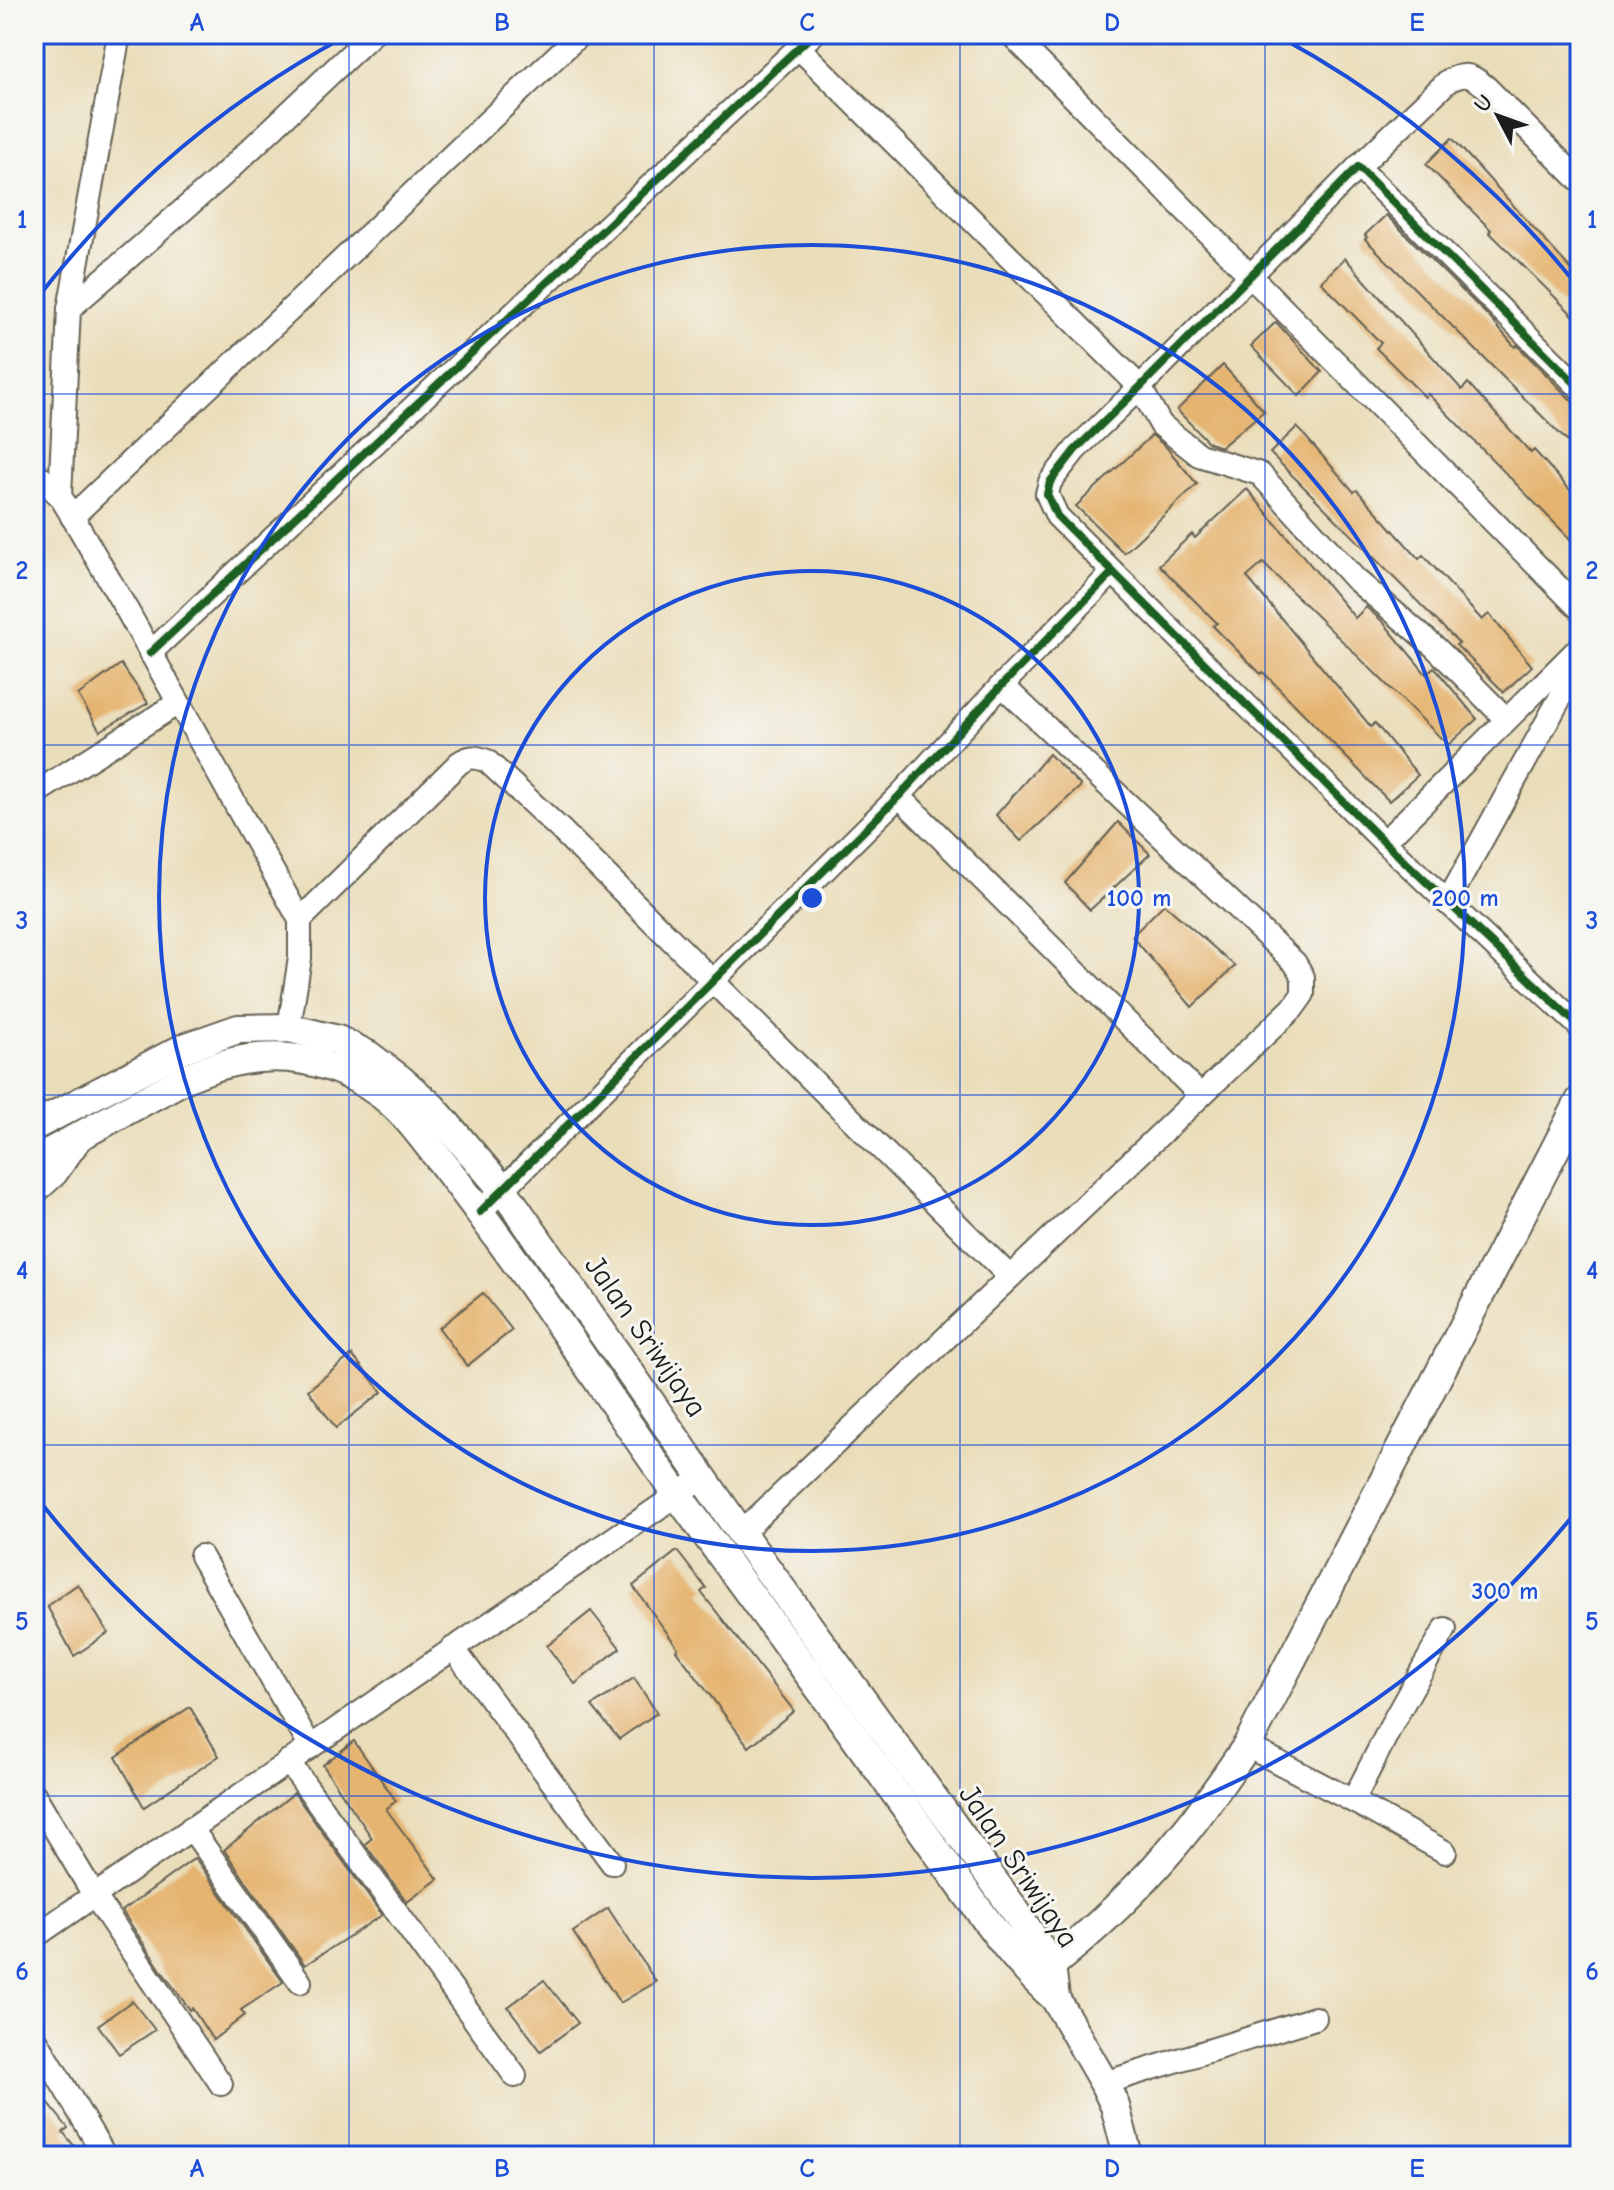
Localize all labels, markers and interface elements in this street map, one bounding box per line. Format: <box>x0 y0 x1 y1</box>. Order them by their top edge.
text: A <box>190 8 205 38</box>
text: B <box>494 8 510 38</box>
text: C <box>799 8 815 38</box>
text: D <box>1104 8 1120 38</box>
text: E <box>1409 8 1425 38</box>
north arrow <box>1458 76 1538 156</box>
text: U <box>1469 89 1498 118</box>
text: 1 <box>17 205 27 235</box>
text: 1 <box>1587 205 1597 235</box>
text: 2 <box>16 556 28 586</box>
text: 2 <box>1586 556 1598 586</box>
centre of rings <box>798 884 826 912</box>
text: 100 m <box>1107 884 1171 912</box>
text: 200 m <box>1431 884 1499 912</box>
text: 3 <box>16 906 28 936</box>
text: 3 <box>1586 906 1598 936</box>
street label: Jalan Sriwijaya <box>577 1249 714 1424</box>
text: 4 <box>16 1256 28 1286</box>
text: 4 <box>1586 1256 1598 1286</box>
text: 300 m <box>1472 1577 1538 1605</box>
text: 5 <box>15 1607 29 1637</box>
text: 5 <box>1585 1607 1599 1637</box>
street label: Jalan Sriwijaya <box>951 1778 1086 1954</box>
text: 6 <box>15 1957 29 1987</box>
text: 6 <box>1585 1957 1599 1987</box>
text: A <box>190 2154 205 2184</box>
text: B <box>494 2154 510 2184</box>
text: C <box>799 2154 815 2184</box>
text: D <box>1104 2154 1120 2184</box>
text: E <box>1409 2154 1425 2184</box>

